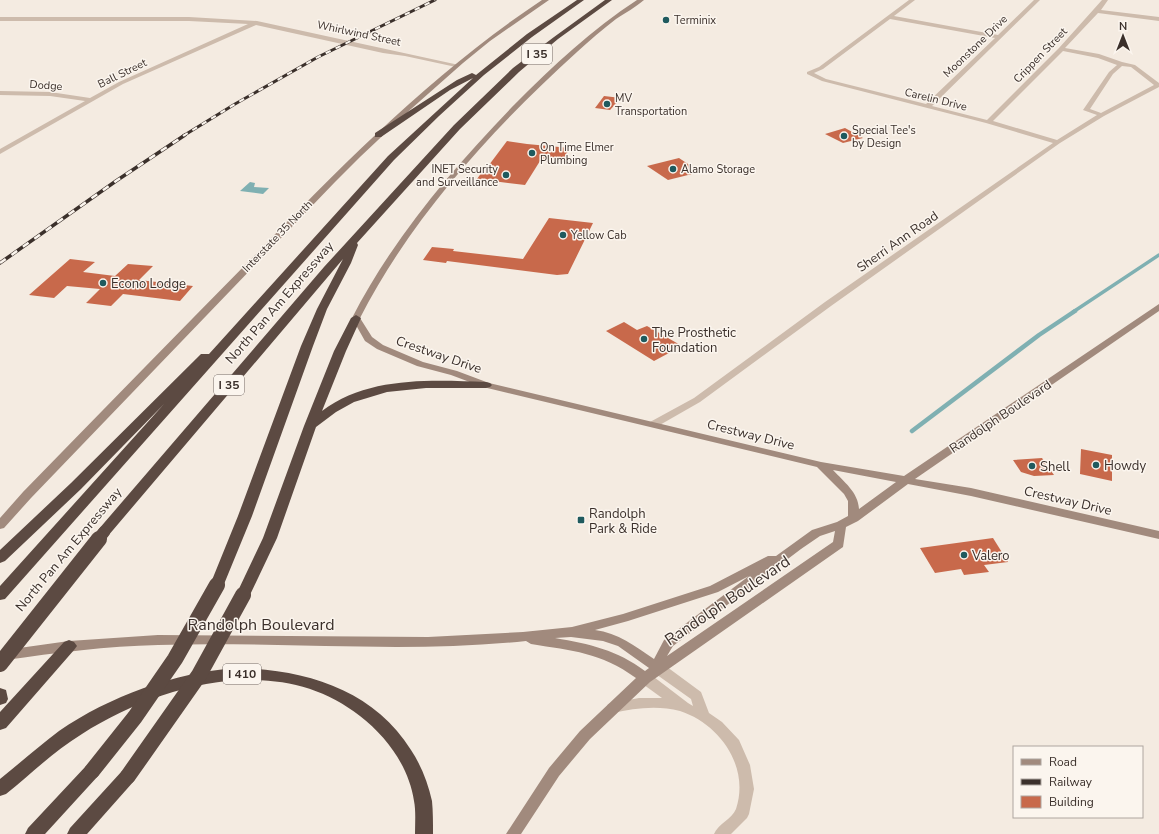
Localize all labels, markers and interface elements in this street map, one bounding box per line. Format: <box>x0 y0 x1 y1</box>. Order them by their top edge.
street label: Moonstone Drive <box>940 12 1011 81</box>
place label: Terminix <box>674 13 716 28</box>
marker: Terminix <box>661 15 671 25</box>
north arrow <box>1103 16 1143 56</box>
street label: Whirlwind Street <box>316 17 402 50</box>
text: N <box>1119 19 1127 34</box>
street label: Crippen Street <box>1010 24 1071 86</box>
road number: I 35 <box>522 44 552 64</box>
street label: Ball Street <box>95 55 149 92</box>
street label: Dodge <box>29 77 63 94</box>
street label: Carelin Drive <box>903 84 969 115</box>
place label: MV Transportation <box>615 91 687 119</box>
marker: MV Transportation <box>602 99 612 109</box>
place label: Special Tee's by Design <box>852 123 916 151</box>
marker: Special Tee's by Design <box>839 131 849 141</box>
place label: On Time Elmer Plumbing <box>540 140 614 168</box>
marker: On Time Elmer Plumbing <box>527 148 537 158</box>
place label: INET Security and Surveillance <box>416 162 498 190</box>
place label: Alamo Storage <box>681 162 755 177</box>
marker: Alamo Storage <box>668 164 678 174</box>
marker: INET Security and Surveillance <box>501 170 511 180</box>
street label: Interstate 35 North <box>239 197 316 276</box>
street label: Sherri Ann Road <box>853 207 942 277</box>
place label: Yellow Cab <box>570 228 627 243</box>
marker: Yellow Cab <box>558 230 568 240</box>
street label: North Pan Am Expressway <box>222 237 338 368</box>
place label: Econo Lodge <box>111 275 186 293</box>
marker: Econo Lodge <box>98 278 108 288</box>
place label: The Prosthetic Foundation <box>652 324 736 357</box>
street label: Crestway Drive <box>393 332 484 378</box>
marker: The Prosthetic Foundation <box>639 334 649 344</box>
road number: I 35 <box>214 375 244 395</box>
street label: Randolph Boulevard <box>946 376 1055 458</box>
street label: Crestway Drive <box>705 415 796 455</box>
place label: Howdy <box>1104 457 1146 475</box>
place label: Shell <box>1040 458 1070 476</box>
marker: Howdy <box>1091 460 1101 470</box>
marker: Shell <box>1027 461 1037 471</box>
street label: Crestway Drive <box>1022 482 1114 520</box>
street label: North Pan Am Expressway <box>11 484 126 615</box>
place label: Randolph Park & Ride <box>589 505 657 538</box>
marker: Randolph Park & Ride <box>576 515 586 525</box>
place label: Valero <box>971 547 1010 565</box>
marker: Valero <box>959 550 969 560</box>
street label: Randolph Boulevard <box>660 551 795 651</box>
street label: Randolph Boulevard <box>188 614 335 636</box>
road number: I 410 <box>223 664 261 684</box>
legend <box>1013 746 1143 818</box>
text: Road <box>1049 754 1077 770</box>
text: Railway <box>1049 774 1093 790</box>
text: Building <box>1049 794 1094 810</box>

